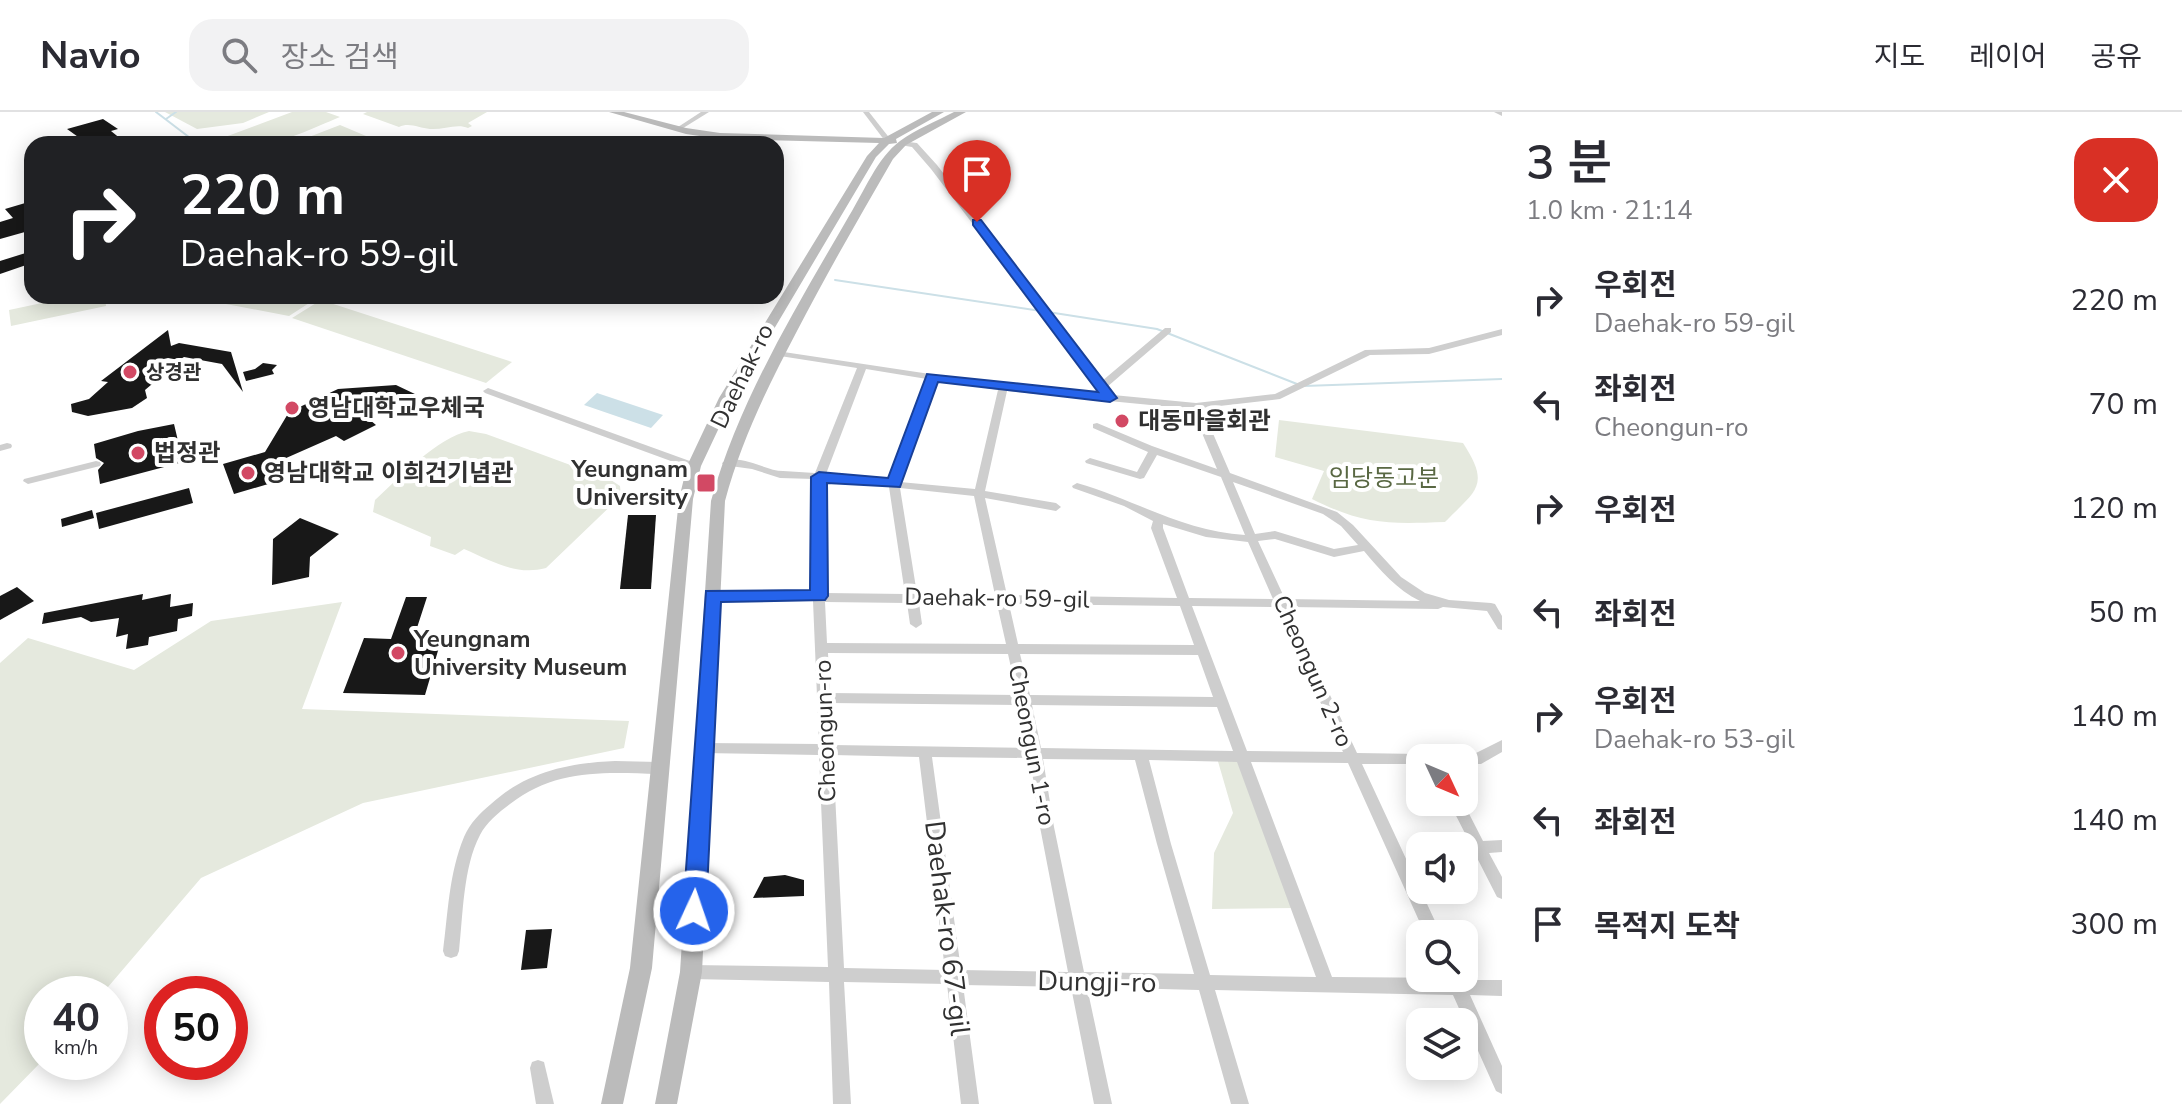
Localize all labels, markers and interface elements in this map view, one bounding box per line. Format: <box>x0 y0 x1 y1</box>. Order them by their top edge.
search box <box>189 19 749 91</box>
text: Navio <box>40 30 141 81</box>
icon: search <box>217 33 261 77</box>
text: 장소 검색 <box>281 37 399 78</box>
text: 지도 <box>1874 38 1925 76</box>
text: 레이어 <box>1969 38 2046 76</box>
text: 공유 <box>2090 38 2142 76</box>
text: 3 분 <box>1526 130 1612 196</box>
button: close <box>2074 138 2158 222</box>
pin <box>943 140 1011 222</box>
icon: arrive <box>955 152 999 196</box>
text: 220 m <box>180 157 345 234</box>
icon: right <box>48 168 152 272</box>
text: 1.0 km · 21:14 <box>1526 193 1693 228</box>
text: Daehak-ro 59-gil <box>180 230 458 279</box>
text: 우회전 <box>1594 265 1677 306</box>
icon: right <box>1526 278 1570 322</box>
text: 220 m <box>2071 280 2158 321</box>
text: Daehak-ro 59-gil <box>1594 306 1795 341</box>
street label: Daehak-ro <box>703 318 781 434</box>
place label: 상경관 <box>146 359 202 386</box>
marker: 상경관 <box>121 363 139 381</box>
text: 좌회전 <box>1594 369 1677 410</box>
icon: left <box>1526 382 1570 426</box>
text: 70 m <box>2089 384 2158 425</box>
place label: 영남대학교우체국 <box>308 392 485 424</box>
marker: 영남대학교우체국 <box>283 399 301 417</box>
place label: 대동마을회관 <box>1138 405 1270 437</box>
text: Cheongun-ro <box>1594 410 1749 445</box>
marker: 대동마을회관 <box>1113 412 1131 430</box>
place label: 법정관 <box>154 437 220 469</box>
marker: 법정관 <box>129 444 147 462</box>
place label: Yeungnam University <box>571 453 688 513</box>
place label: 영남대학교 이희건기념관 <box>264 457 513 489</box>
park label: 임당동고분 <box>1329 462 1439 494</box>
marker: 영남대학교 이희건기념관 <box>239 464 257 482</box>
marker: Yeungnam University <box>695 472 717 494</box>
icon: right <box>1526 486 1570 530</box>
text: 120 m <box>2071 488 2158 529</box>
text: 우회전 <box>1594 490 1677 531</box>
street label: Daehak-ro 59-gil <box>904 580 1090 616</box>
street label: Cheongun 2-ro <box>1265 590 1361 752</box>
icon: left <box>1526 590 1570 634</box>
text: 50 m <box>2089 592 2158 633</box>
text: 좌회전 <box>1594 594 1677 635</box>
place label: Yeungnam University Museum <box>413 623 627 683</box>
marker: Yeungnam University Museum <box>389 644 407 662</box>
street label: Cheongun-ro <box>807 659 843 803</box>
street label: Cheongun 1-ro <box>1001 662 1063 828</box>
text: 우회전 <box>1594 681 1677 722</box>
icon: right <box>1526 694 1570 738</box>
text: 140 m <box>2071 696 2158 737</box>
text: Daehak-ro 53-gil <box>1594 722 1795 757</box>
north arrow <box>1406 744 1478 816</box>
map controls <box>1406 744 1478 1080</box>
icon: left <box>1526 798 1570 842</box>
text: 140 m <box>2071 800 2158 841</box>
text: 좌회전 <box>1594 802 1677 843</box>
street label: Daehak-ro 67-gil <box>915 819 979 1038</box>
button: sound <box>1406 832 1478 904</box>
position arrow <box>652 869 736 953</box>
icon: arrive <box>1526 902 1570 946</box>
text: 300 m <box>2071 904 2158 945</box>
text: 목적지 도착 <box>1594 906 1740 947</box>
button: search <box>1406 920 1478 992</box>
street label: Dungji-ro <box>1037 962 1157 1002</box>
speed limit sign: 50 <box>144 976 248 1080</box>
text: 40 <box>52 991 100 1045</box>
button: layers <box>1406 1008 1478 1080</box>
text: km/h <box>54 1034 98 1061</box>

